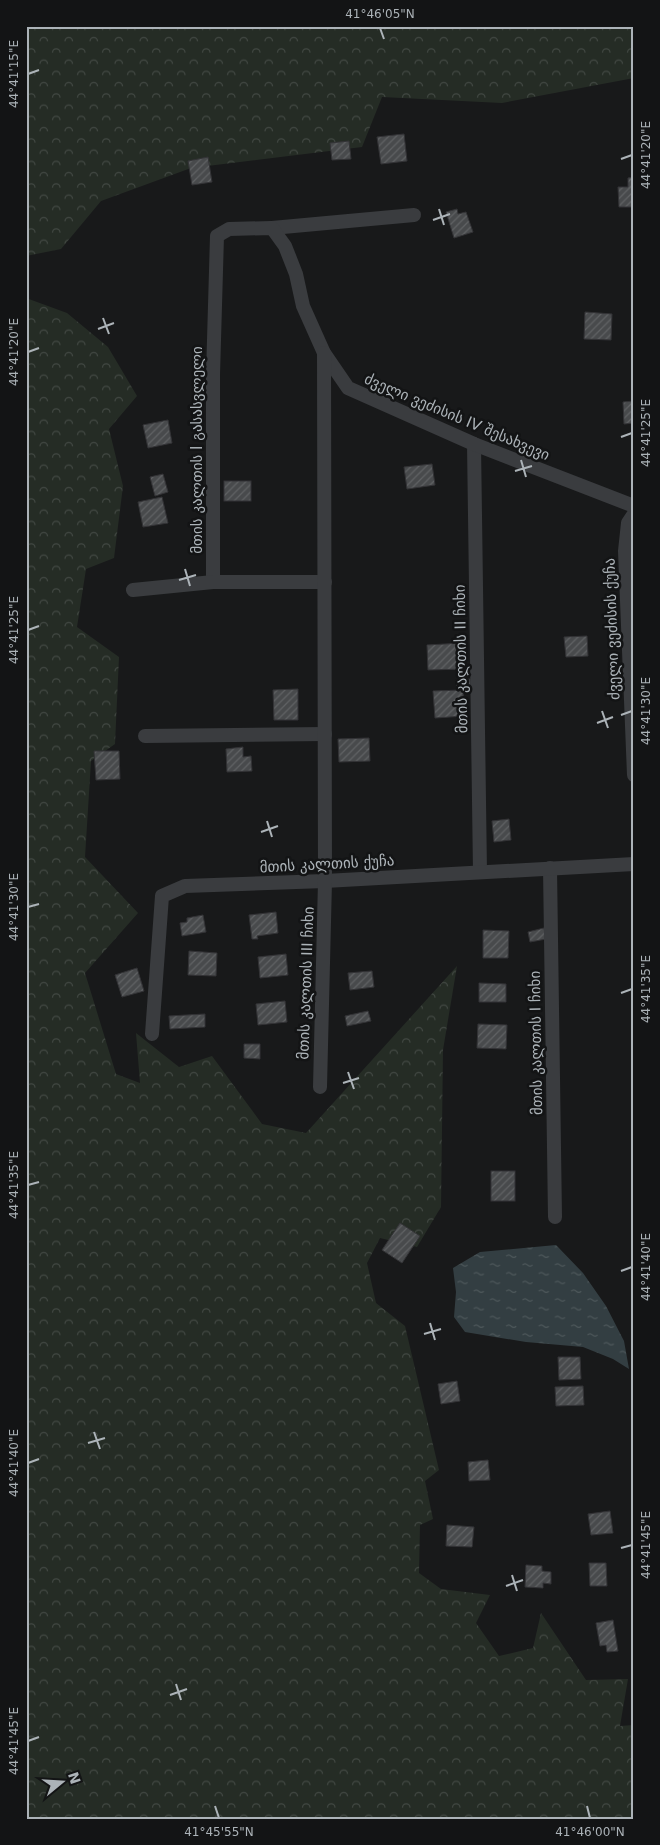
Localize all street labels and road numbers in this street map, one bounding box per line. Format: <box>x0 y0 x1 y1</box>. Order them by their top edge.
street label: მთის კალთის I გასასვლელი <box>188 346 206 554</box>
street label: ძველი ვეძისის IV შესახვევი <box>362 370 553 464</box>
street label: ძველი ვეძისის ქუჩა <box>601 558 623 700</box>
street label: მთის კალთის II ჩიხი <box>451 584 471 733</box>
street label: მთის კალთის ქუჩა <box>259 851 395 877</box>
street label: მთის კალთის III ჩიხი <box>294 906 318 1060</box>
street label: მთის კალთის I ჩიხი <box>526 971 546 1115</box>

